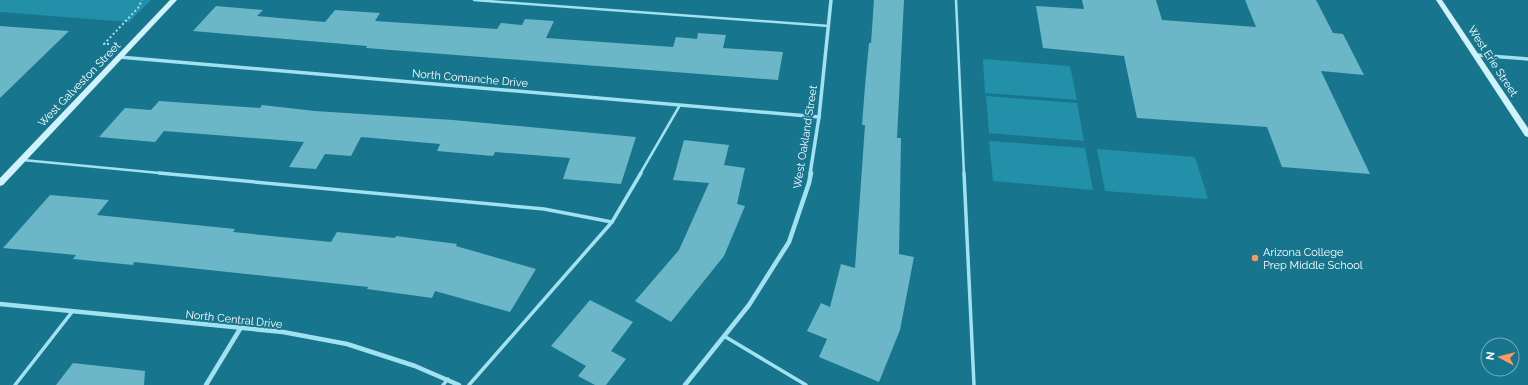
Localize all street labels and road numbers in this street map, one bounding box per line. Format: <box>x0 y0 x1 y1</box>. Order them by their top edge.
street label: West Erie Street <box>1465 23 1520 99</box>
street label: West Galveston Street <box>35 39 123 130</box>
street label: North Comanche Drive <box>411 67 529 90</box>
street label: West Oakland Street <box>791 84 820 190</box>
street label: North Central Drive <box>185 308 284 331</box>

